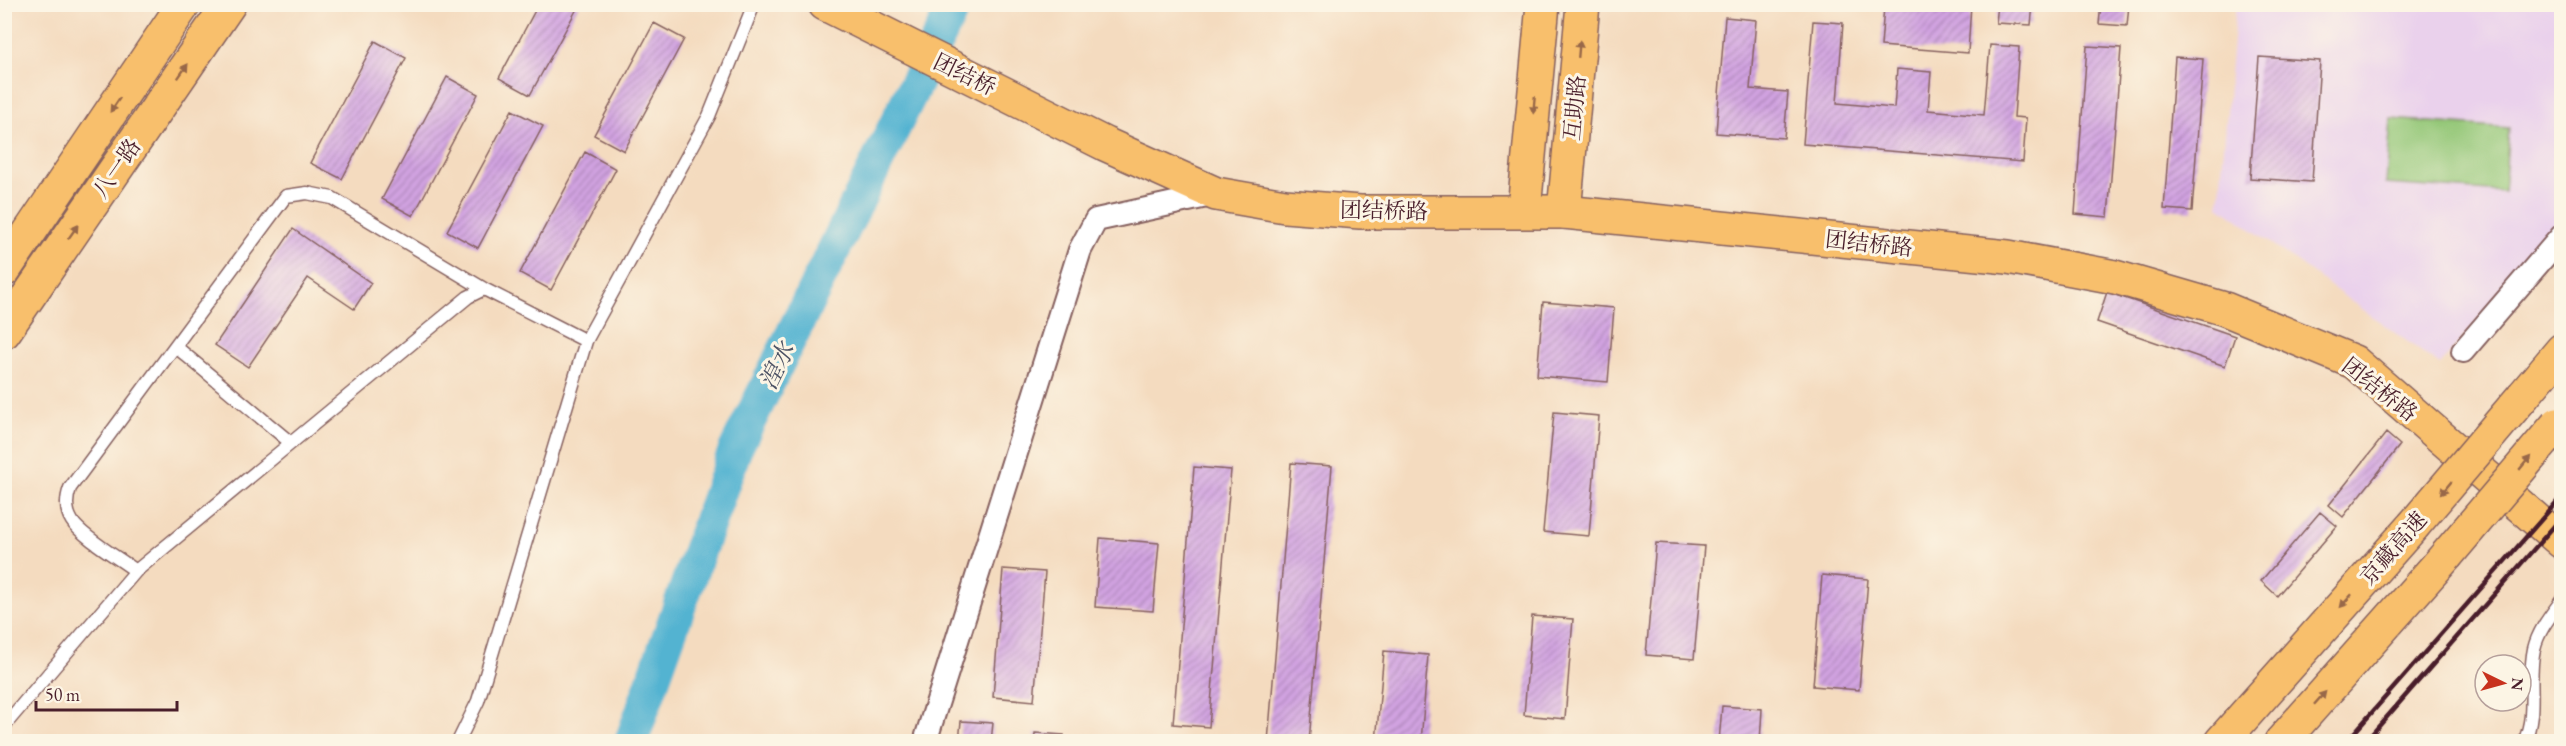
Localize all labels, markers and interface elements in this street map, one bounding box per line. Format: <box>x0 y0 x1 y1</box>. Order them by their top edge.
one-way arrow <box>1574 40 1584 59</box>
street label: 团结桥 <box>929 47 1001 102</box>
one-way arrow <box>177 63 188 79</box>
street label: 互助路 <box>1557 74 1592 142</box>
one-way arrow <box>1529 95 1539 114</box>
one-way arrow <box>110 97 121 113</box>
street label: 八一路 <box>86 133 147 204</box>
street label: 团结桥路 <box>1340 195 1428 226</box>
one-way arrow <box>67 223 78 240</box>
street label: 团结桥路 <box>1824 224 1914 263</box>
water label: 湟水 <box>752 336 802 394</box>
street label: 团结桥路 <box>2336 351 2423 428</box>
one-way arrow <box>2518 455 2531 471</box>
one-way arrow <box>2439 480 2452 496</box>
street label: 京藏高速 <box>2354 506 2433 591</box>
one-way arrow <box>2340 593 2353 608</box>
north arrow <box>2473 653 2533 713</box>
scale bar <box>36 674 177 712</box>
text: N <box>2506 677 2528 692</box>
text: 50 m <box>45 683 80 706</box>
one-way arrow <box>2313 691 2326 706</box>

